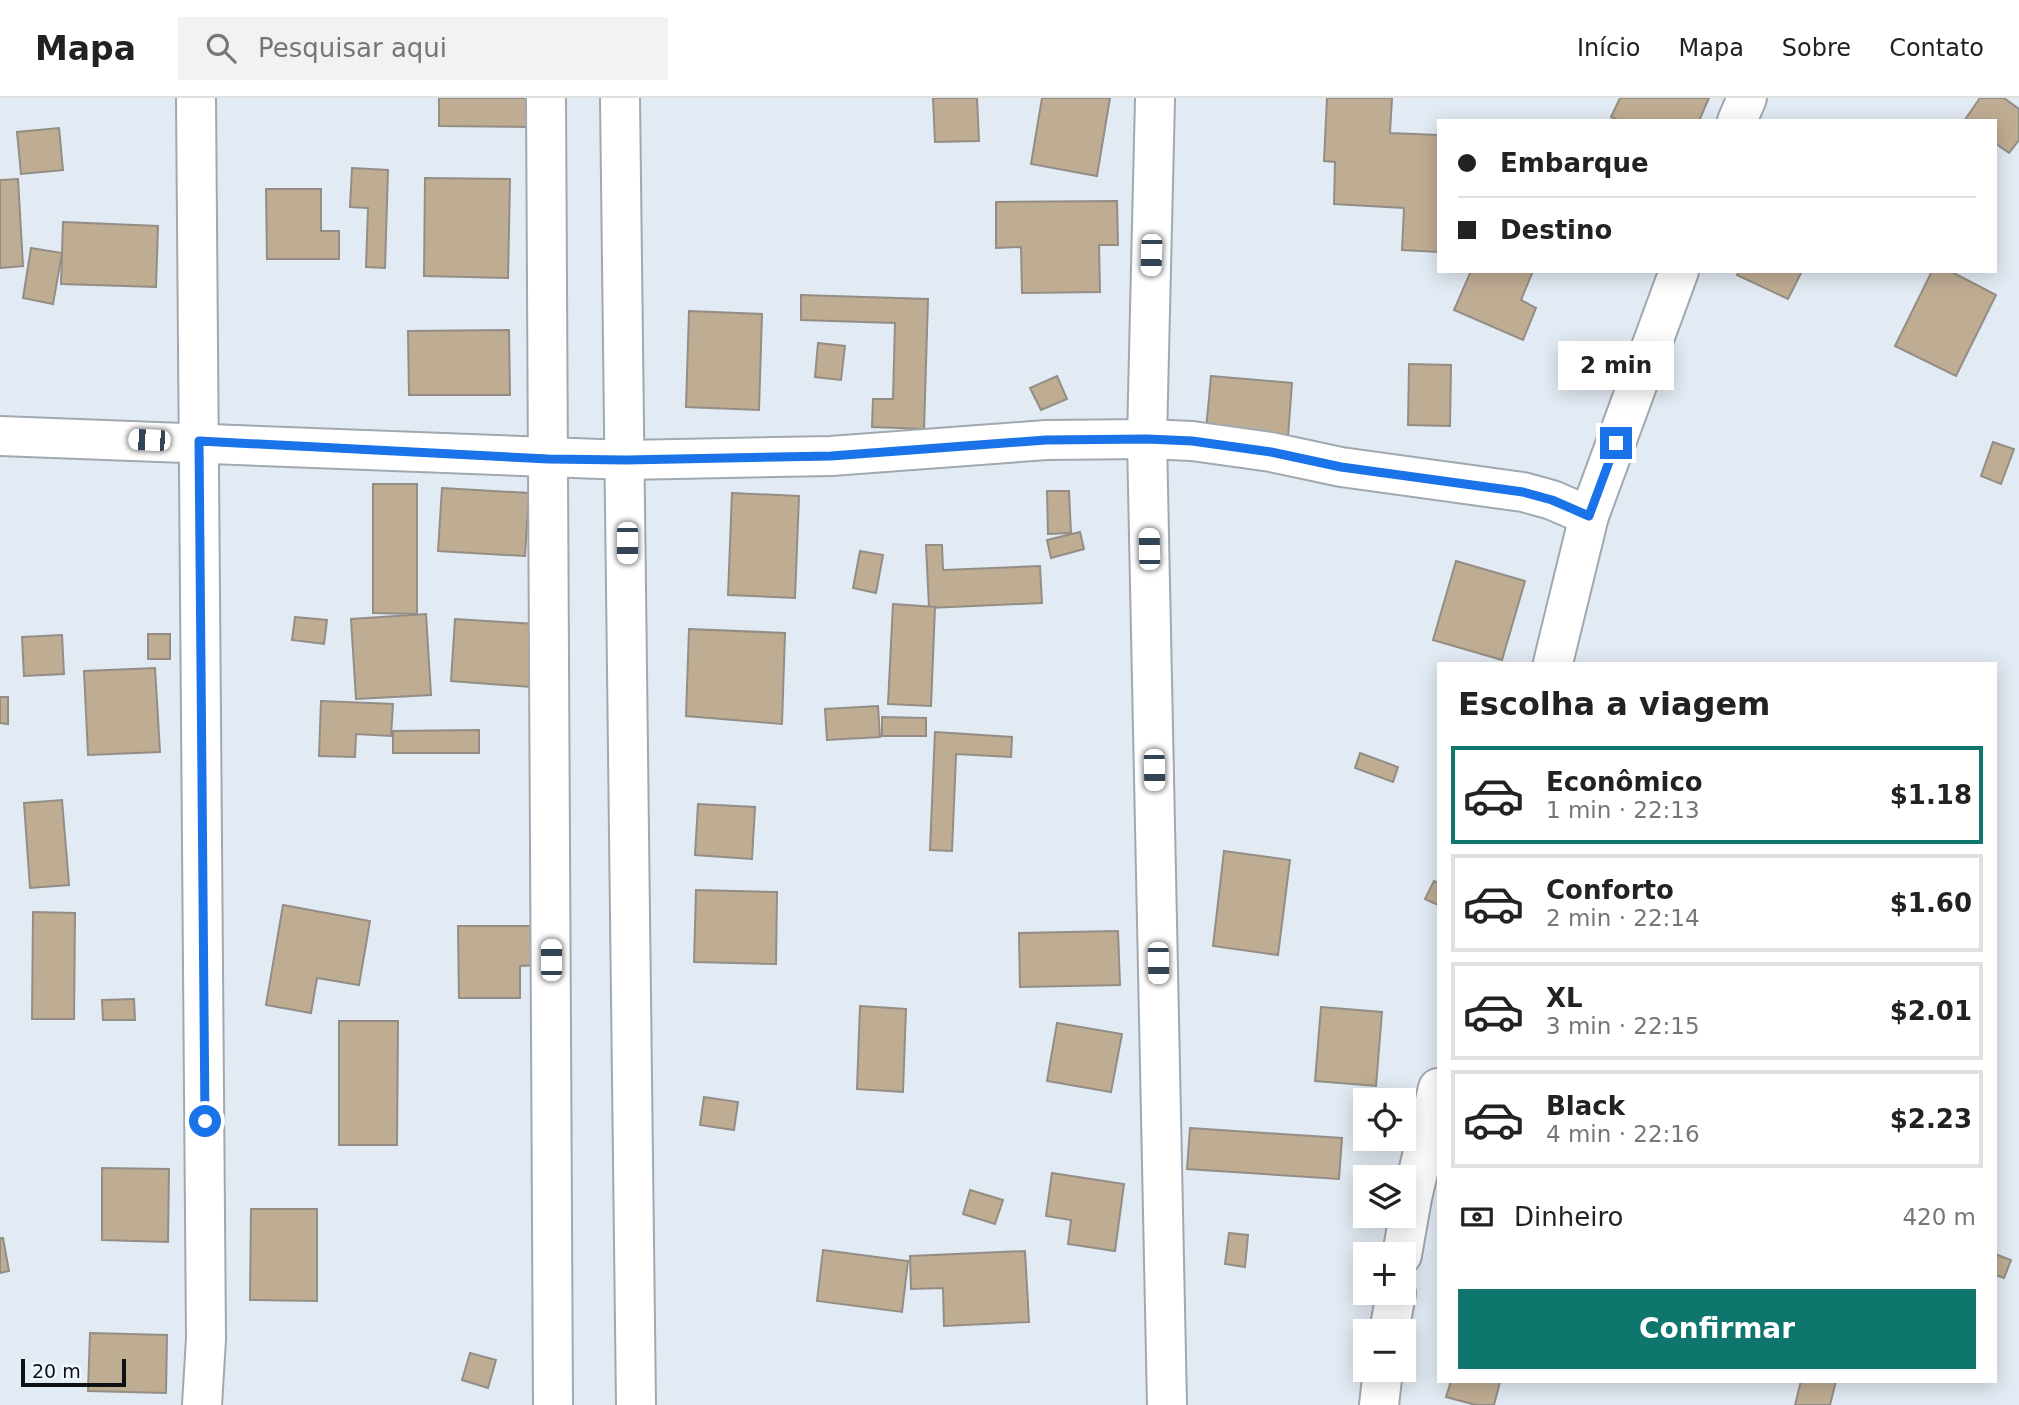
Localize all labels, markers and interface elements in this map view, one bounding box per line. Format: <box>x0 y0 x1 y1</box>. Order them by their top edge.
search box <box>178 17 668 80</box>
text: Mapa <box>35 29 136 68</box>
icon: search <box>202 29 240 67</box>
text: Pesquisar aqui <box>258 33 447 63</box>
text: Início <box>1577 34 1641 62</box>
text: Mapa <box>1679 34 1744 62</box>
text: Sobre <box>1782 34 1851 62</box>
text: Contato <box>1889 34 1984 62</box>
text: Embarque <box>1500 148 1649 178</box>
text: Destino <box>1500 215 1612 245</box>
car <box>1140 234 1163 276</box>
callout: 2 min <box>1558 342 1674 390</box>
text: 2 min <box>1580 352 1652 378</box>
route end <box>1600 427 1632 459</box>
car <box>128 429 171 451</box>
car <box>617 522 638 564</box>
car <box>1139 528 1160 570</box>
text: Escolha a viagem <box>1458 685 1770 723</box>
car <box>1144 749 1165 791</box>
icon: car <box>1462 764 1525 827</box>
text: Econômico <box>1546 767 1703 797</box>
text: $1.18 <box>1890 780 1972 810</box>
text: 1 min · 22:13 <box>1546 797 1700 823</box>
icon: car <box>1462 872 1525 935</box>
text: Conforto <box>1546 875 1674 905</box>
text: $1.60 <box>1890 888 1972 918</box>
text: 2 min · 22:14 <box>1546 905 1700 931</box>
car <box>541 939 562 981</box>
car <box>1148 942 1169 984</box>
icon: car <box>1462 980 1525 1043</box>
text: XL <box>1546 983 1583 1013</box>
text: $2.01 <box>1890 996 1972 1026</box>
text: 3 min · 22:15 <box>1546 1013 1700 1039</box>
map controls <box>1353 1088 1416 1382</box>
button: locate <box>1353 1088 1416 1151</box>
icon: car <box>1462 1088 1525 1151</box>
text: Black <box>1546 1091 1625 1121</box>
text: $2.23 <box>1890 1104 1972 1134</box>
route start <box>189 1105 221 1137</box>
text: 4 min · 22:16 <box>1546 1121 1700 1147</box>
button: layers <box>1353 1165 1416 1228</box>
icon: cash <box>1458 1198 1496 1236</box>
text: Dinheiro <box>1514 1202 1623 1232</box>
text: 420 m <box>1902 1204 1976 1230</box>
button: + <box>1353 1242 1416 1305</box>
button: Confirmar <box>1458 1289 1976 1369</box>
button: − <box>1353 1319 1416 1382</box>
scale bar <box>21 1356 126 1388</box>
text: 20 m <box>32 1360 81 1382</box>

